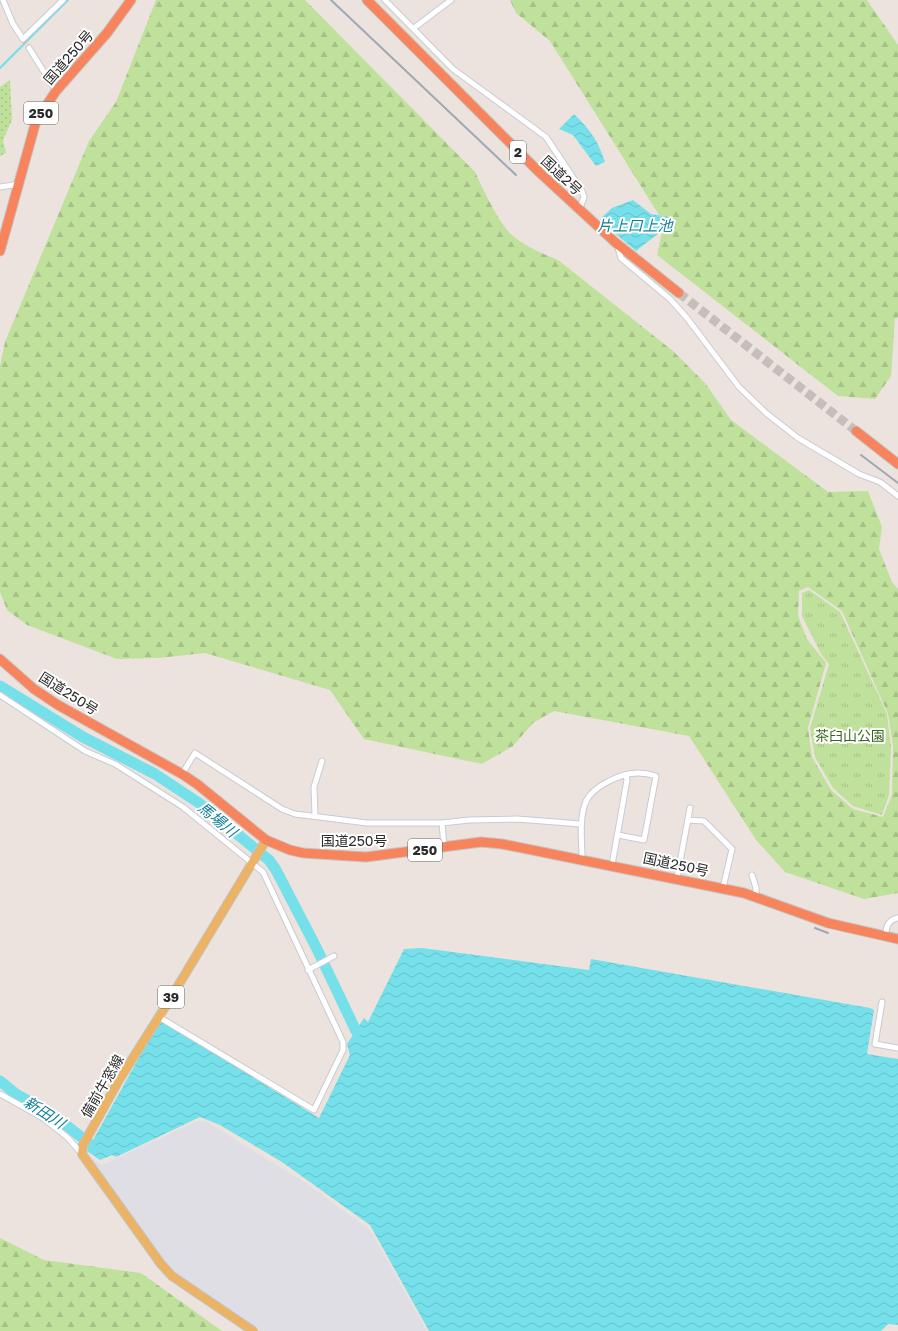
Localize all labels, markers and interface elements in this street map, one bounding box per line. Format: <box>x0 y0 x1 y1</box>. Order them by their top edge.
street label: 国道250号 <box>40 26 96 88</box>
road number: 250 <box>24 102 58 124</box>
road number: 2 <box>510 141 526 163</box>
street label: 国道2号 <box>538 152 586 198</box>
water label: 片上口上池 <box>597 216 674 234</box>
street label: 国道250号 <box>36 668 102 718</box>
park label: 茶臼山公園 <box>815 727 885 744</box>
water label: 馬場川 <box>195 798 243 841</box>
street label: 国道250号 <box>321 832 387 849</box>
road number: 250 <box>408 839 442 861</box>
street label: 国道250号 <box>642 849 710 879</box>
road number: 39 <box>158 986 184 1008</box>
street label: 備前牛窓線 <box>77 1051 127 1121</box>
water label: 新田川 <box>21 1092 70 1133</box>

